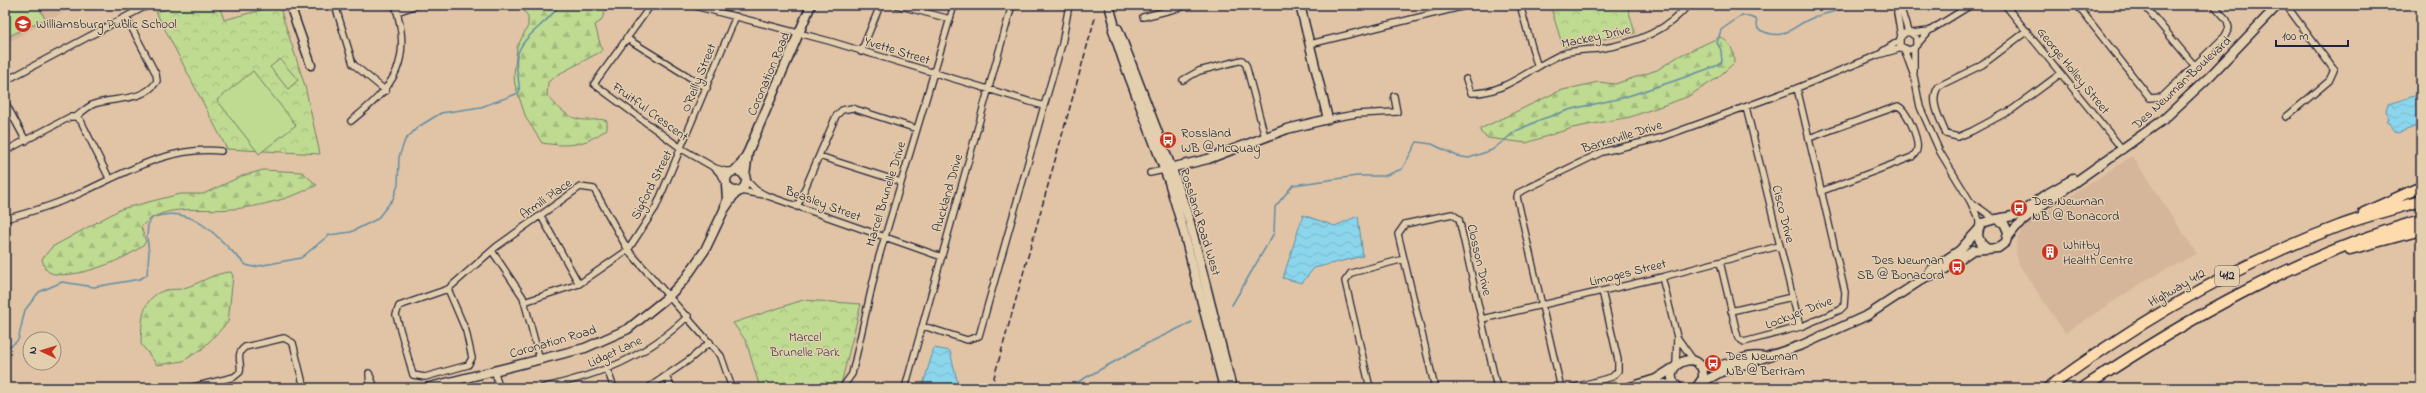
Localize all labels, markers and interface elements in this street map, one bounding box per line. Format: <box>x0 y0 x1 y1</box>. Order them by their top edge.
school or university icon: Williamsburg Public School <box>13 14 33 34</box>
place label: Williamsburg Public School <box>36 15 177 35</box>
street label: Mackey Drive <box>1560 20 1633 55</box>
scale bar <box>2276 22 2348 48</box>
street label: George Holley Street <box>2031 23 2114 120</box>
street label: Coronation Road <box>743 28 796 119</box>
text: 100 m <box>2282 28 2309 46</box>
street label: Des Newman Boulevard <box>2127 31 2236 135</box>
street label: Yvette Street <box>862 32 933 70</box>
street label: O'Reilly Street <box>677 40 723 116</box>
street label: Fruitful Crescent <box>607 77 693 147</box>
street label: Barkerville Drive <box>1578 116 1665 159</box>
place label: Rossland WB @ McQuay <box>1181 124 1261 159</box>
bus stop icon: Rossland WB @ McQuay <box>1158 130 1178 150</box>
street label: Marcel Brunelle Drive <box>861 139 911 249</box>
street label: Sigford Street <box>626 146 679 224</box>
street label: Auckland Drive <box>928 152 968 234</box>
street label: Rossland Road West <box>1175 166 1226 279</box>
street label: Armili Place <box>516 174 576 224</box>
street label: Beasley Street <box>781 181 864 228</box>
street label: Cisco Drive <box>1767 183 1799 245</box>
place label: Des Newman NB @ Bonacord <box>2031 192 2120 226</box>
bus stop icon: Des Newman NB @ Bonacord <box>2009 198 2029 218</box>
street label: Closson Drive <box>1462 222 1496 298</box>
place label: Whitby Health Centre <box>2063 236 2133 270</box>
building icon: Whitby Health Centre <box>2040 242 2060 262</box>
place label: Des Newman SB @ Bonacord <box>1857 251 1945 285</box>
street label: Limoges Street <box>1588 254 1669 293</box>
bus stop icon: Des Newman SB @ Bonacord <box>1947 257 1967 277</box>
street label: Highway 412 <box>2145 264 2210 313</box>
road number: 412 <box>2215 266 2239 286</box>
street label: Lockyer Drive <box>1763 291 1836 335</box>
street label: Coronation Road <box>507 320 599 363</box>
park label: Marcel Brunelle Park <box>769 328 840 362</box>
north arrow <box>22 331 62 371</box>
street label: Lidget Lane <box>585 331 646 374</box>
text: N <box>25 346 41 355</box>
place label: Des Newman NB @ Bertram <box>1725 347 1805 381</box>
bus stop icon: Des Newman NB @ Bertram <box>1703 353 1723 373</box>

